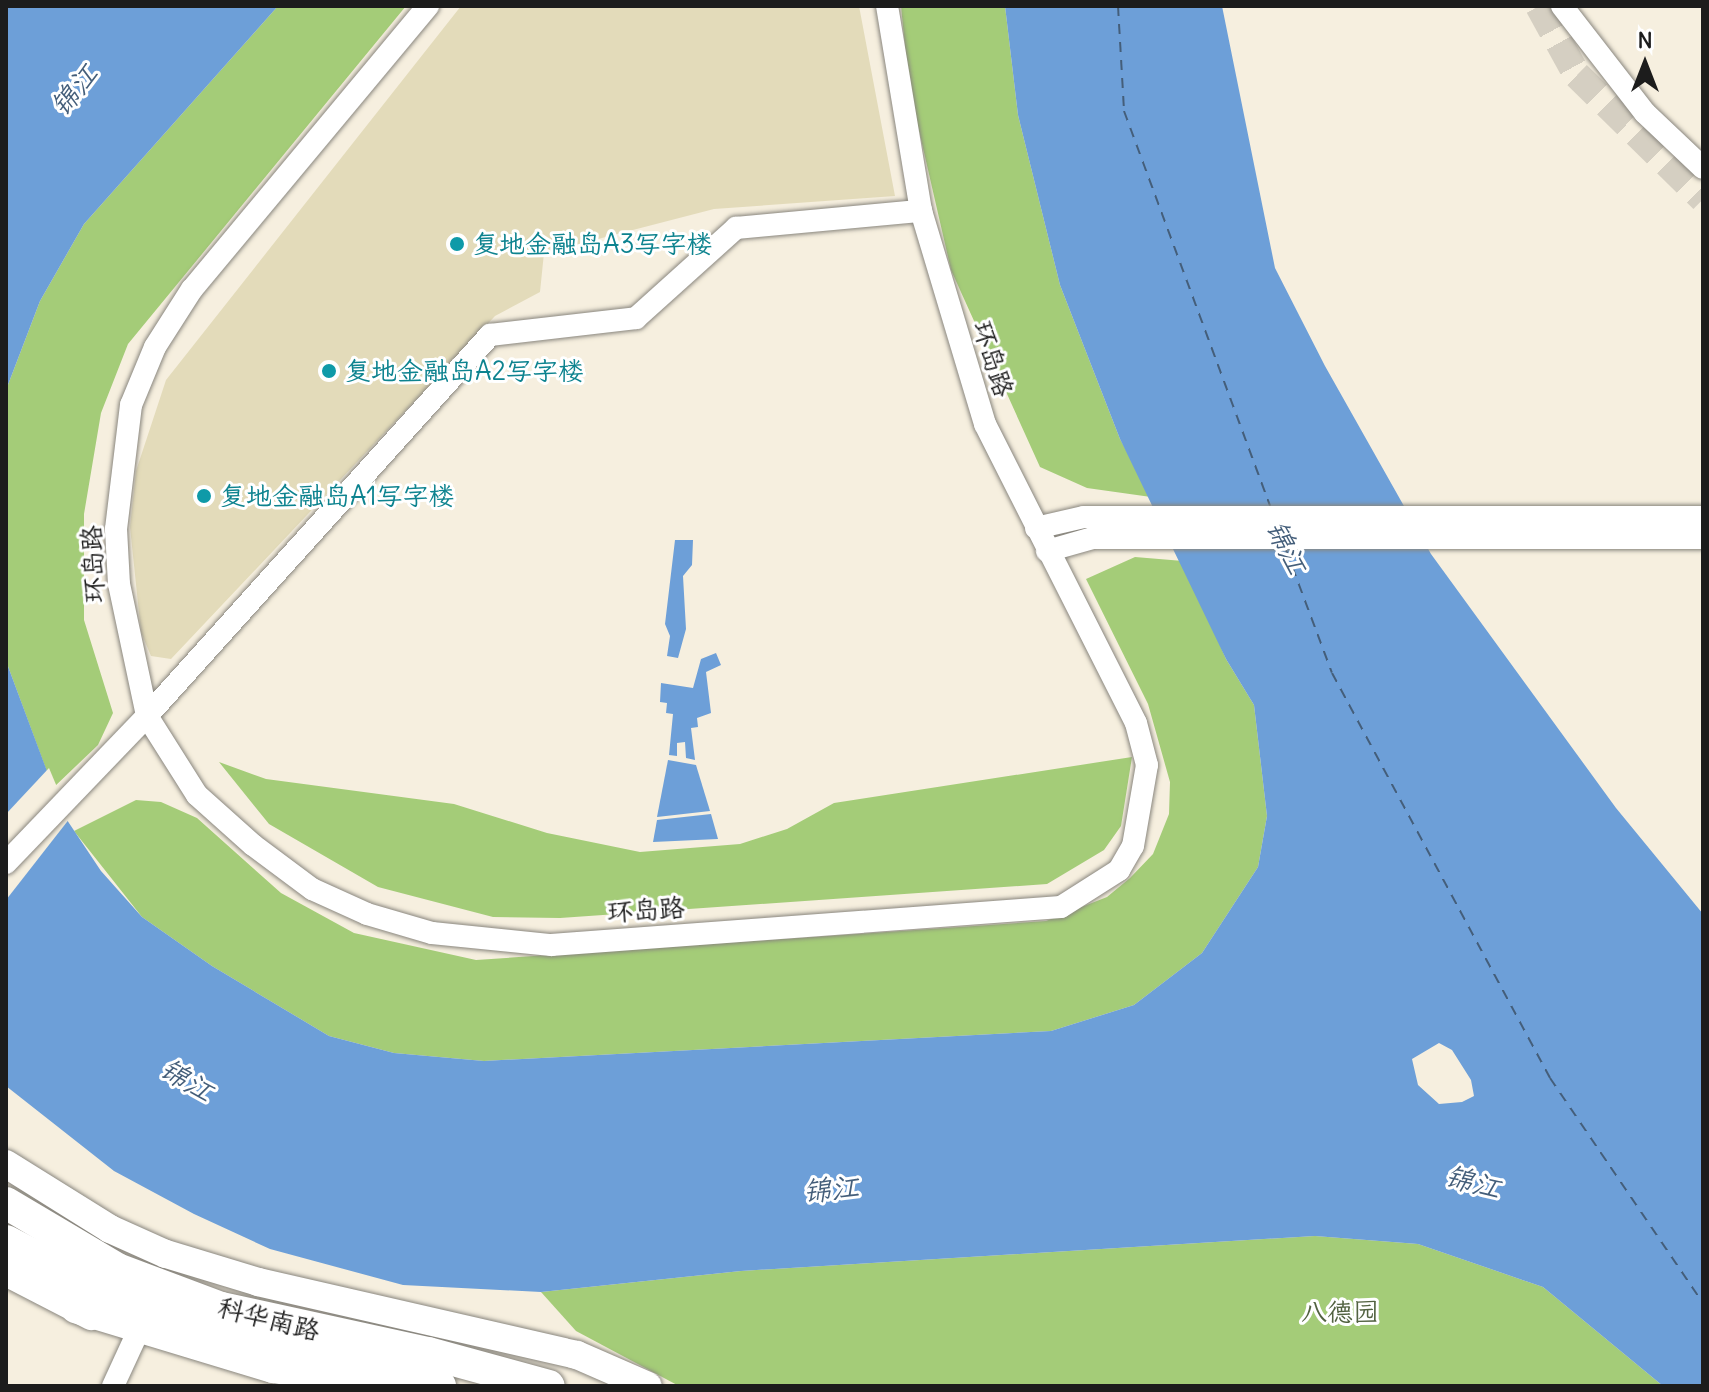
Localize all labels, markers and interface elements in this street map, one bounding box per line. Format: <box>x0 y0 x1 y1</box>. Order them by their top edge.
north arrow <box>1605 24 1685 104</box>
text: N <box>1637 26 1653 54</box>
water label: 锦江 <box>43 58 105 122</box>
place label: 复地金融岛A3写字楼 <box>473 228 712 260</box>
marker: 复地金融岛A3写字楼 <box>448 235 466 253</box>
street label: 环岛路 <box>966 317 1020 401</box>
place label: 复地金融岛A2写字楼 <box>345 355 584 387</box>
marker: 复地金融岛A2写字楼 <box>320 362 338 380</box>
place label: 复地金融岛A1写字楼 <box>220 480 455 512</box>
marker: 复地金融岛A1写字楼 <box>195 487 213 505</box>
water label: 锦江 <box>1260 514 1314 580</box>
street label: 环岛路 <box>75 524 111 604</box>
street label: 环岛路 <box>606 892 686 928</box>
water label: 锦江 <box>154 1051 220 1109</box>
water label: 锦江 <box>1442 1159 1504 1205</box>
water label: 锦江 <box>802 1170 860 1208</box>
street label: 科华南路 <box>215 1291 323 1347</box>
park label: 八德园 <box>1301 1296 1379 1328</box>

